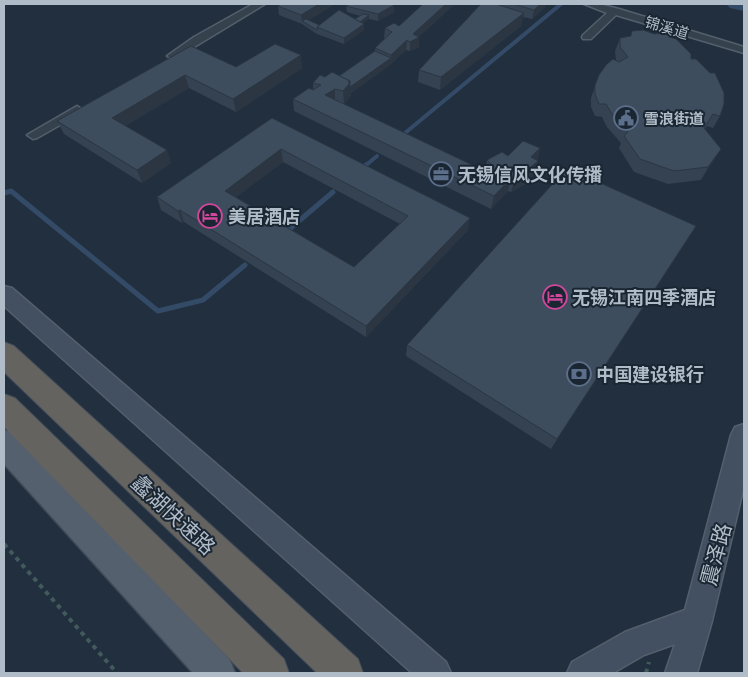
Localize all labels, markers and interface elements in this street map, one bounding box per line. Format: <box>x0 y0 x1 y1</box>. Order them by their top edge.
street label: 锦溪道 <box>643 12 691 42</box>
public building icon: 雪浪街道 <box>613 105 639 131</box>
place label: 雪浪街道 <box>644 109 704 127</box>
office icon: 无锡信风文化传播 <box>428 161 454 187</box>
place label: 无锡信风文化传播 <box>458 163 602 185</box>
hotel icon: 美居酒店 <box>197 203 223 229</box>
place label: 美居酒店 <box>228 205 300 227</box>
hotel icon: 无锡江南四季酒店 <box>542 284 568 310</box>
place label: 无锡江南四季酒店 <box>572 286 716 308</box>
bank icon: 中国建设银行 <box>566 361 592 387</box>
place label: 中国建设银行 <box>596 363 704 385</box>
street label: 蠡湖快速路 <box>127 469 221 559</box>
street label: 震泽路 <box>695 520 735 588</box>

